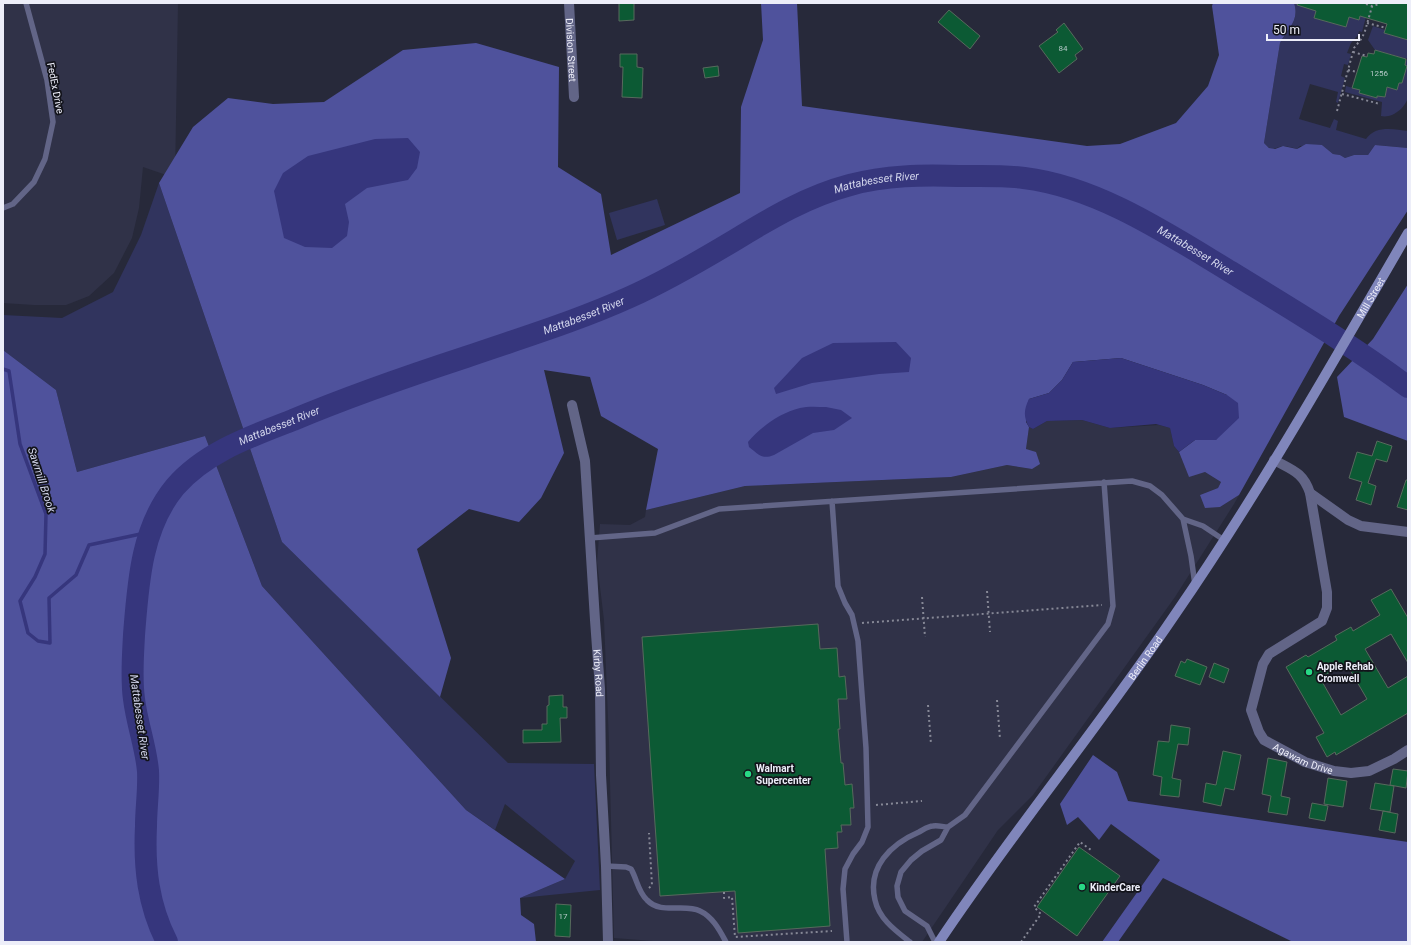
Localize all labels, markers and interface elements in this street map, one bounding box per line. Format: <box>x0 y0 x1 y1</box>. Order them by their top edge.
scale bar <box>1267 16 1359 42</box>
street label: Division Street <box>564 18 578 82</box>
text: 50 m <box>1273 23 1300 37</box>
house number: 84 <box>1059 44 1068 53</box>
street label: FedEx Drive <box>45 62 66 115</box>
house number: 1256 <box>1370 69 1388 78</box>
water label: Mattabesset River <box>832 170 919 196</box>
water label: Mattabesset River <box>1155 223 1236 279</box>
street label: Mill Street <box>1355 276 1387 320</box>
water label: Mattabesset River <box>541 294 627 337</box>
water label: Mattabesset River <box>237 404 322 448</box>
water label: Sawmill Brook <box>25 446 58 515</box>
street label: Berlin Road <box>1126 634 1165 682</box>
street label: Kirby Road <box>591 649 605 697</box>
place label: Apple Rehab Cromwell <box>1317 661 1374 684</box>
marker: Apple Rehab Cromwell <box>1304 667 1314 677</box>
water label: Mattabesset River <box>127 674 152 761</box>
street label: Agawam Drive <box>1271 741 1334 776</box>
place label: Walmart Supercenter <box>756 763 811 786</box>
marker: Walmart Supercenter <box>743 769 753 779</box>
marker: KinderCare <box>1077 882 1087 892</box>
place label: KinderCare <box>1090 882 1141 893</box>
house number: 17 <box>559 912 568 921</box>

